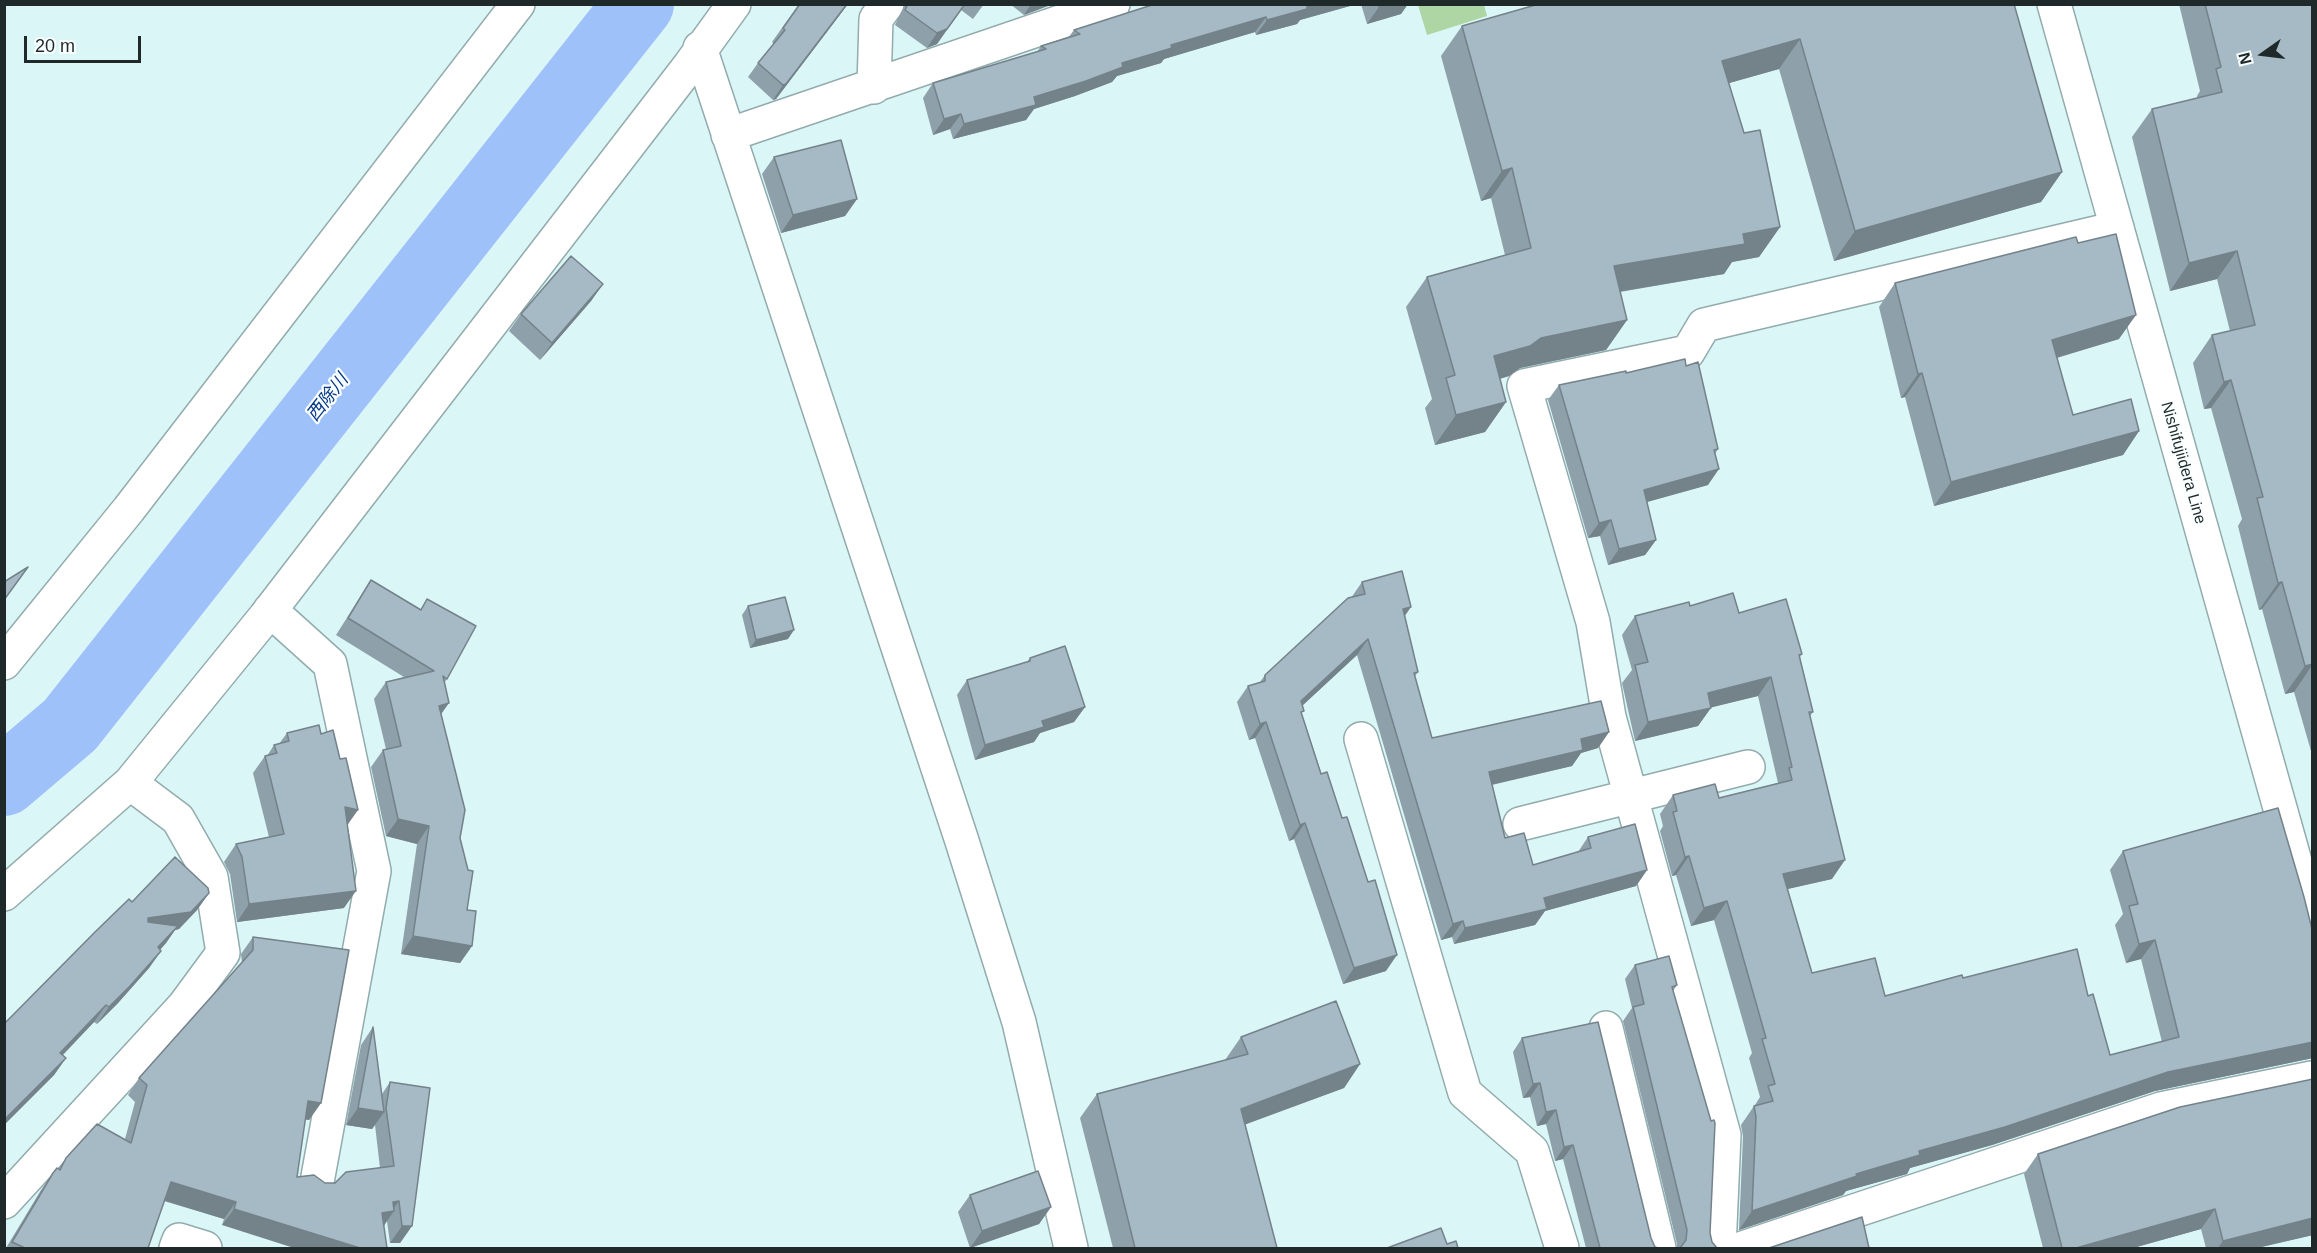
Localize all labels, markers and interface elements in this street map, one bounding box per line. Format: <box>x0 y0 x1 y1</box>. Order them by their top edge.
scale bar <box>27 24 144 62</box>
north arrow <box>2233 24 2293 84</box>
text: 20 m <box>35 36 75 56</box>
text: N <box>2235 51 2255 66</box>
water label: 西除川 <box>303 370 353 426</box>
street label: Nishifujiidera Line <box>2156 400 2210 526</box>

